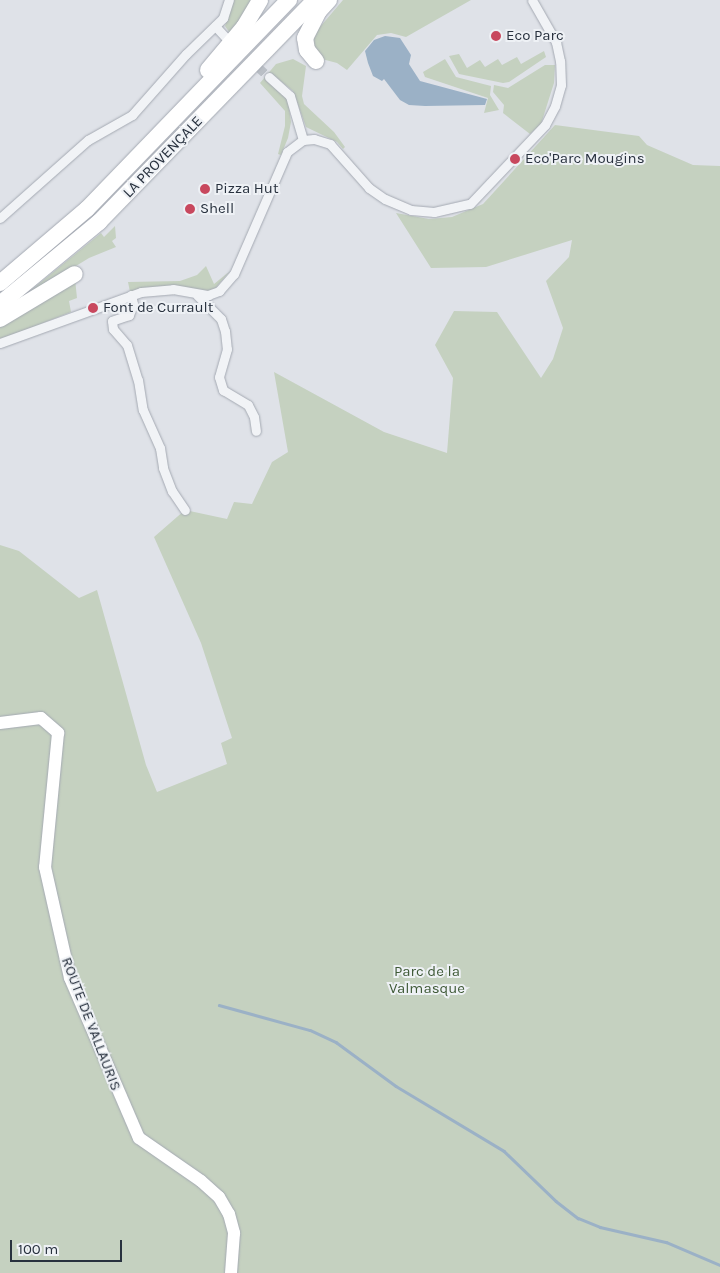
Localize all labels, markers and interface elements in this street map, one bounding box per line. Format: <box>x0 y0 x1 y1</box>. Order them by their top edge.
place label: Eco Parc <box>506 27 564 45</box>
marker: Eco Parc <box>490 30 502 42</box>
street label: LA PROVENÇALE <box>119 112 207 202</box>
place label: Eco'Parc Mougins <box>525 150 645 168</box>
marker: Eco'Parc Mougins <box>509 153 521 165</box>
place label: Pizza Hut <box>215 180 279 198</box>
marker: Pizza Hut <box>199 183 211 195</box>
place label: Shell <box>200 200 234 218</box>
marker: Shell <box>184 203 196 215</box>
place label: Font de Currault <box>103 299 213 317</box>
marker: Font de Currault <box>87 302 99 314</box>
street label: ROUTE DE VALLAURIS <box>57 955 125 1093</box>
park label: Parc de la Valmasque <box>389 962 465 997</box>
scale bar <box>12 1230 125 1262</box>
text: 100 m <box>18 1240 58 1258</box>

